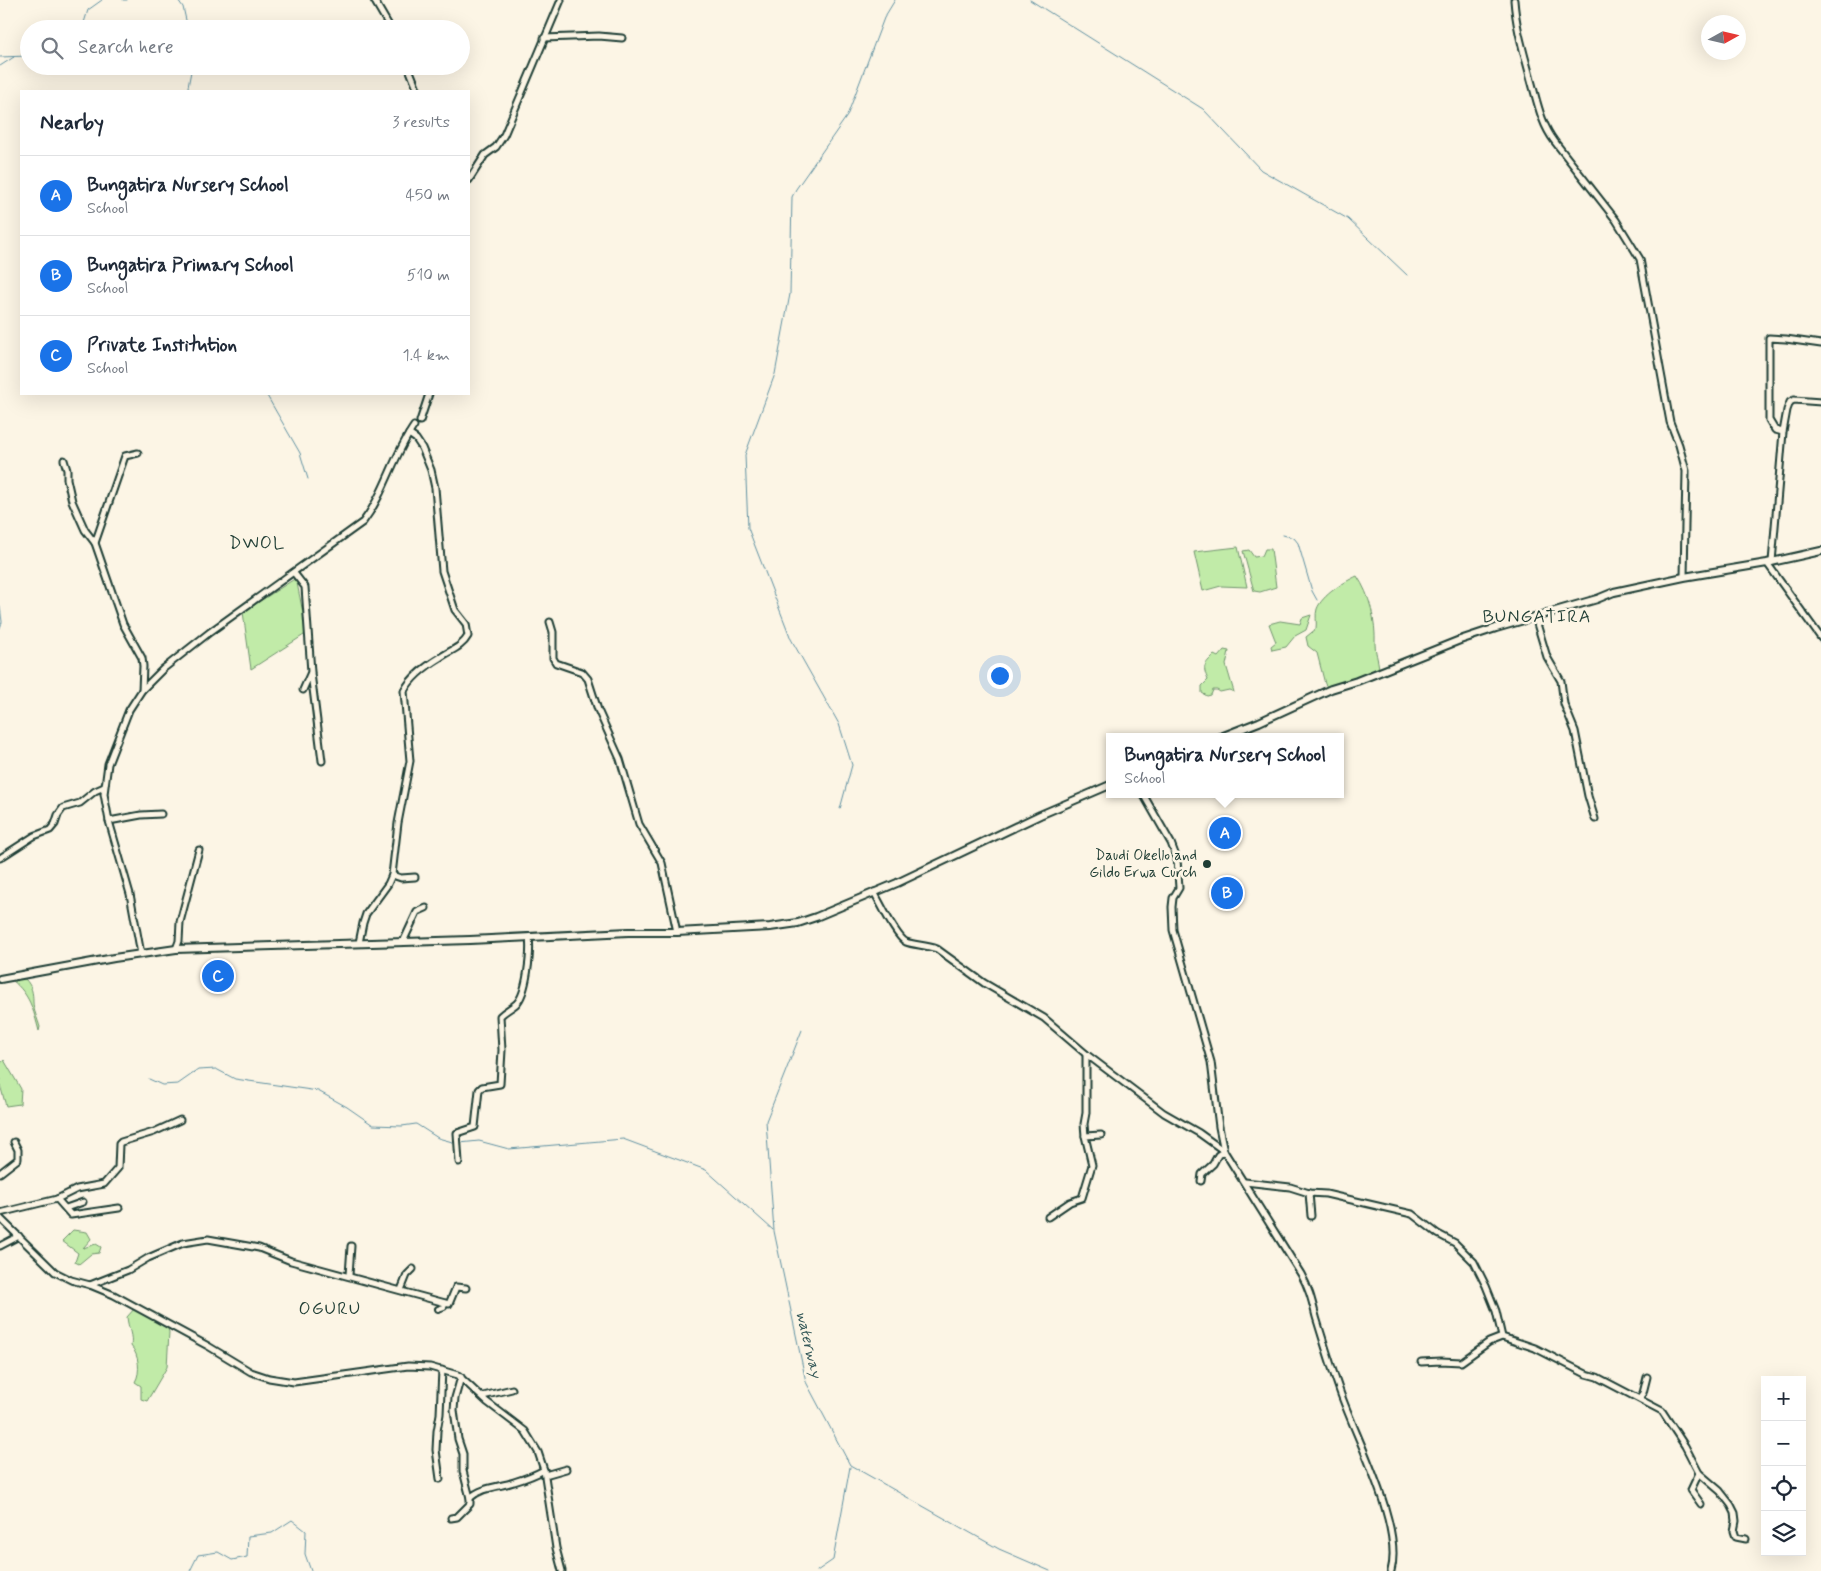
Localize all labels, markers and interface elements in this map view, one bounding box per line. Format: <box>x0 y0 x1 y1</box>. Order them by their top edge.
north arrow <box>1701 15 1746 60</box>
search box <box>20 20 470 75</box>
icon: search <box>38 34 66 62</box>
text: Search here <box>78 35 174 60</box>
text: Nearby <box>40 109 104 137</box>
text: 3 results <box>392 112 450 133</box>
text: Bungatira Nursery School <box>87 173 289 198</box>
text: A <box>51 185 61 206</box>
text: 450 m <box>405 185 450 206</box>
text: School <box>87 198 128 219</box>
text: Bungatira Primary School <box>87 253 294 278</box>
text: B <box>51 265 61 286</box>
text: 510 m <box>407 265 450 286</box>
text: School <box>87 278 128 299</box>
text: Private Institution <box>87 333 237 358</box>
text: C <box>50 345 62 366</box>
text: 1.4 km <box>403 345 450 366</box>
text: School <box>87 358 128 379</box>
district label: DWOL <box>229 531 285 555</box>
district label: BUNGATIRA <box>1482 605 1592 629</box>
your location <box>987 663 1013 689</box>
popup <box>1106 733 1344 798</box>
text: Bungatira Nursery School <box>1124 743 1326 768</box>
text: School <box>1124 768 1166 789</box>
pin: A <box>1209 814 1241 852</box>
place label: Daudi Okello and Gildo Erwa Curch <box>1089 846 1197 883</box>
marker: Daudi Okello and Gildo Erwa Curch <box>1201 858 1213 870</box>
pin: B <box>1211 874 1243 912</box>
pin: C <box>202 957 234 995</box>
district label: OGURU <box>299 1297 361 1321</box>
water label: waterway <box>791 1309 827 1382</box>
map controls <box>1761 1376 1806 1556</box>
button: + <box>1761 1376 1806 1421</box>
button: − <box>1761 1421 1806 1466</box>
button: locate <box>1761 1466 1806 1511</box>
button: layers <box>1761 1511 1806 1556</box>

